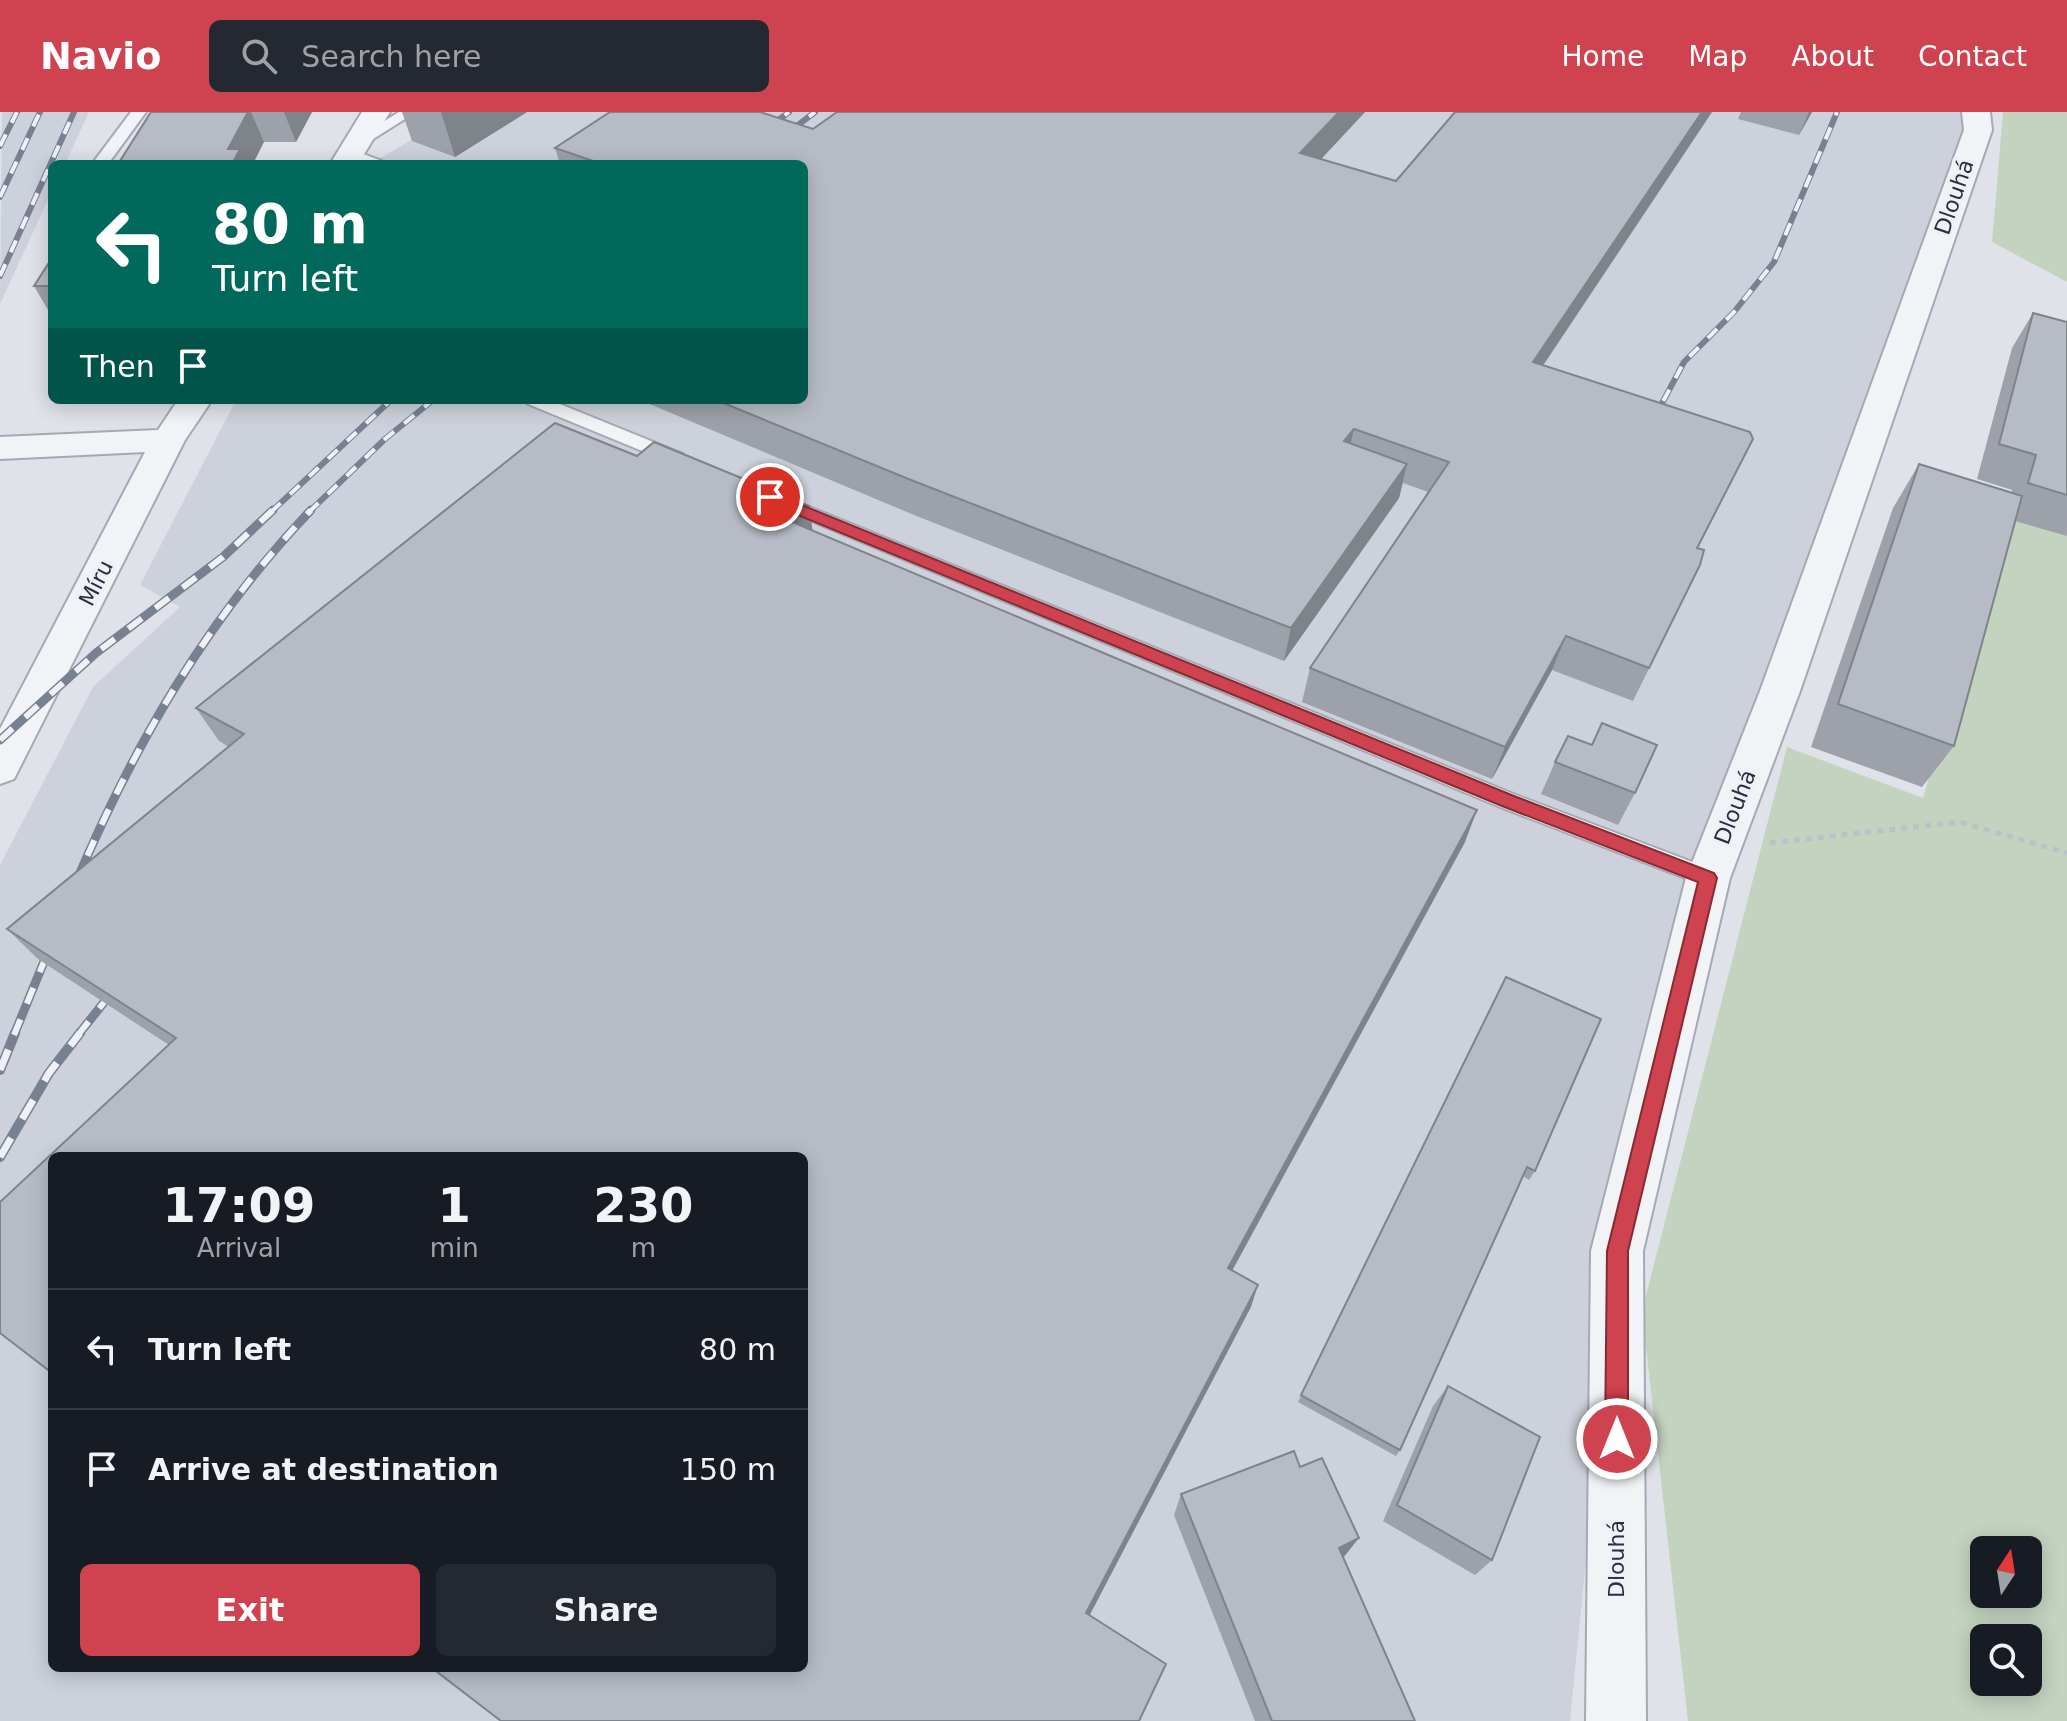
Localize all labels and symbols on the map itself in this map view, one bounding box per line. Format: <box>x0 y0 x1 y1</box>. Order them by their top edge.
street label: Dlouhá <box>1930 156 1978 238</box>
pin <box>736 463 804 531</box>
street label: Míru <box>74 556 118 610</box>
street label: Dlouhá <box>1709 766 1761 848</box>
position arrow <box>1575 1397 1659 1481</box>
street label: Dlouhá <box>1604 1520 1629 1598</box>
north arrow <box>1970 1536 2042 1608</box>

